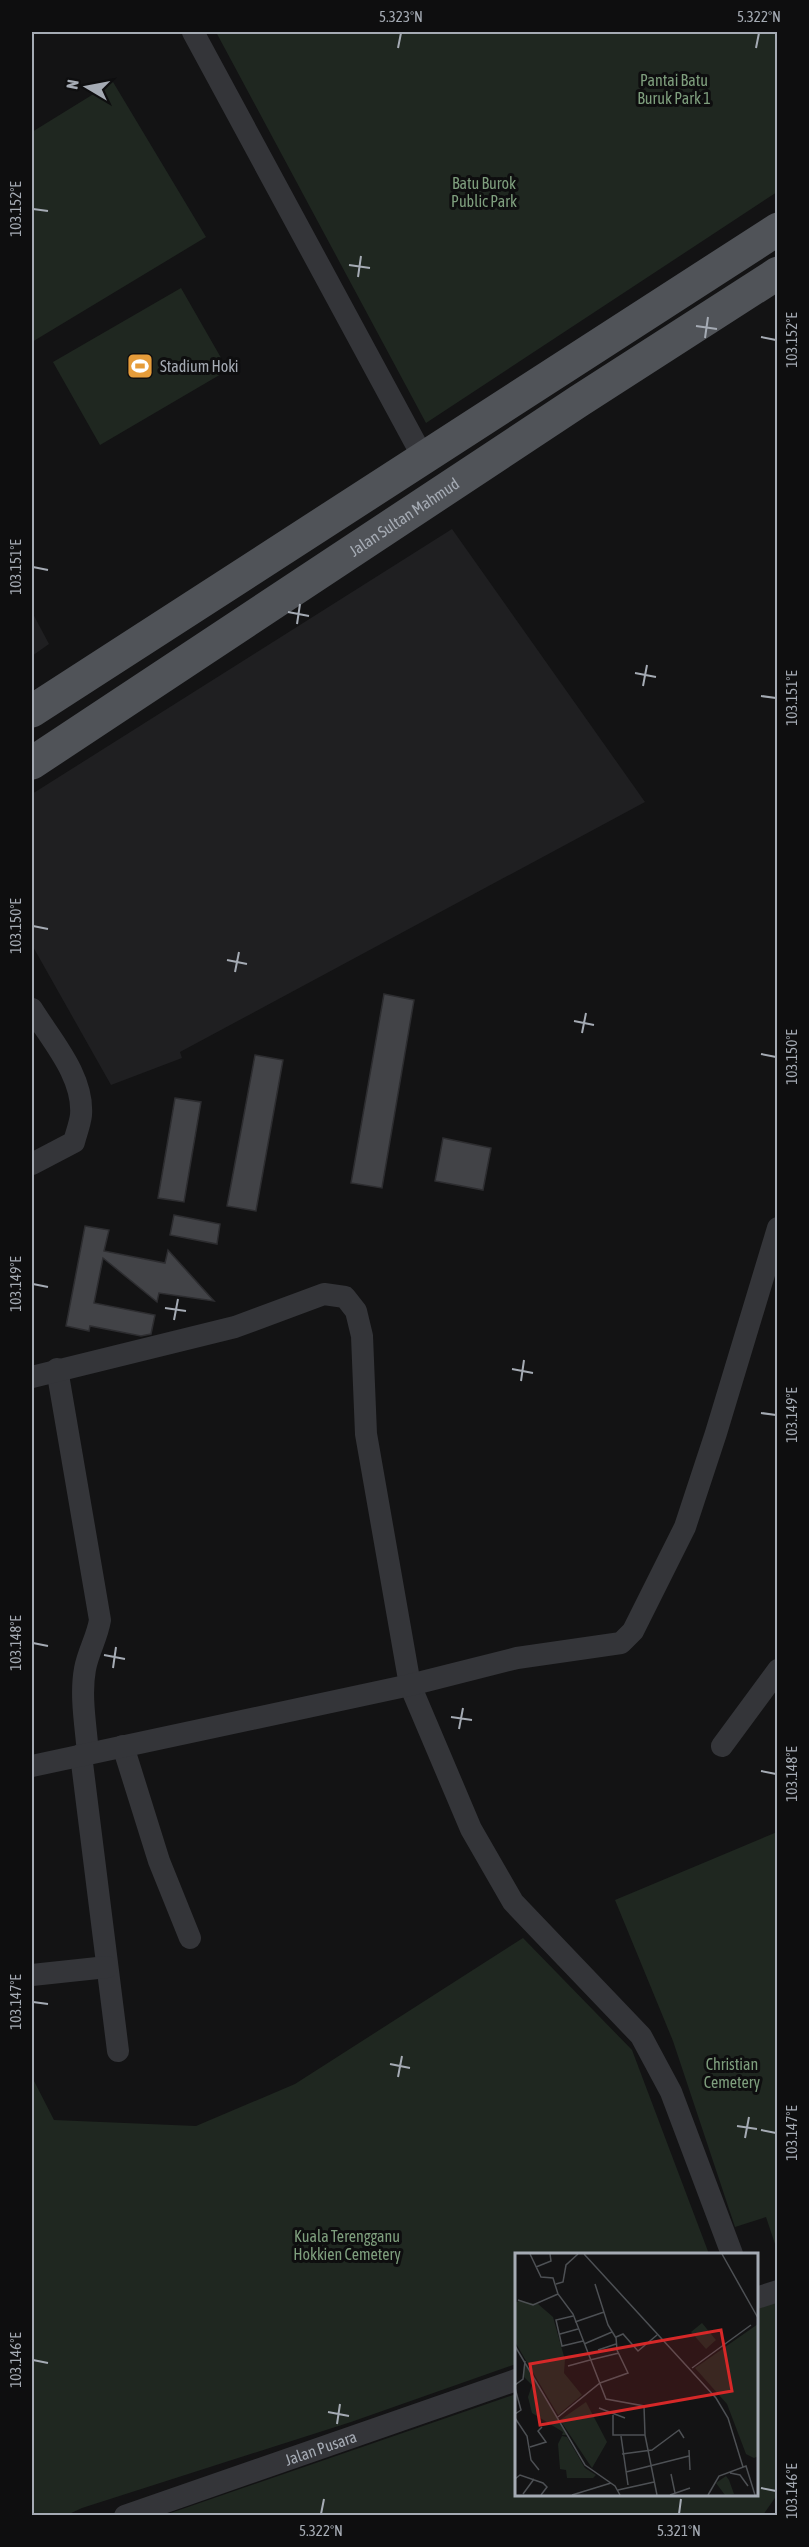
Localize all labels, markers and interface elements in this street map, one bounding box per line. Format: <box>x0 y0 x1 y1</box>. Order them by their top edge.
text: 5.323°N <box>379 8 423 25</box>
text: 5.322°N <box>737 8 781 25</box>
north arrow <box>57 57 117 117</box>
park label: Pantai Batu Buruk Park 1 <box>637 71 711 107</box>
text: N <box>63 78 82 91</box>
park label: Batu Burok Public Park <box>451 174 517 210</box>
text: 103.152°E <box>7 181 24 237</box>
text: 103.152°E <box>783 312 800 368</box>
sports icon: Stadium Hoki <box>125 351 155 381</box>
place label: Stadium Hoki <box>160 357 239 375</box>
street label: Jalan Sultan Mahmud <box>346 474 462 560</box>
text: 103.151°E <box>7 539 24 595</box>
text: 103.151°E <box>783 670 800 726</box>
text: 103.150°E <box>7 898 24 954</box>
text: 103.150°E <box>783 1029 800 1085</box>
text: 103.149°E <box>7 1256 24 1312</box>
text: 103.149°E <box>783 1387 800 1443</box>
text: 103.148°E <box>7 1615 24 1671</box>
text: 103.148°E <box>783 1746 800 1802</box>
text: 103.147°E <box>7 1974 24 2030</box>
park label: Christian Cemetery <box>704 2055 761 2092</box>
text: 103.147°E <box>783 2105 800 2161</box>
park label: Kuala Terengganu Hokkien Cemetery <box>293 2227 401 2264</box>
inset map <box>515 2253 758 2496</box>
text: 103.146°E <box>7 2332 24 2388</box>
street label: Jalan Pusara <box>282 2427 359 2469</box>
text: 103.146°E <box>783 2463 800 2519</box>
text: 5.322°N <box>299 2522 343 2539</box>
text: 5.321°N <box>657 2522 701 2539</box>

